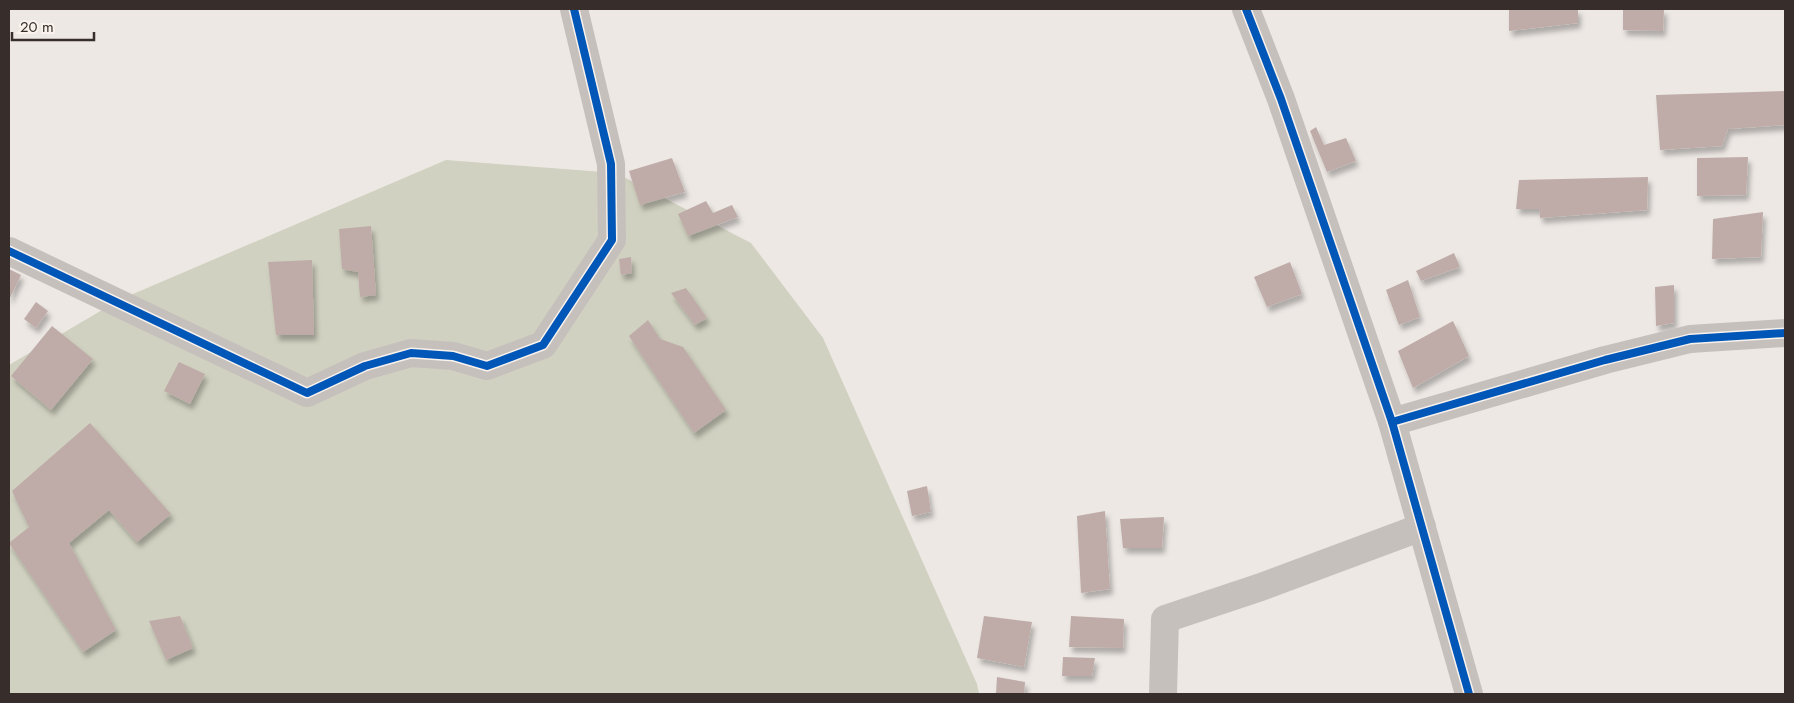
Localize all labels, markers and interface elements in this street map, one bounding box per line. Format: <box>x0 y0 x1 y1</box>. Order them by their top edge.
scale bar <box>12 10 95 42</box>
text: 20 m <box>20 16 54 38</box>

